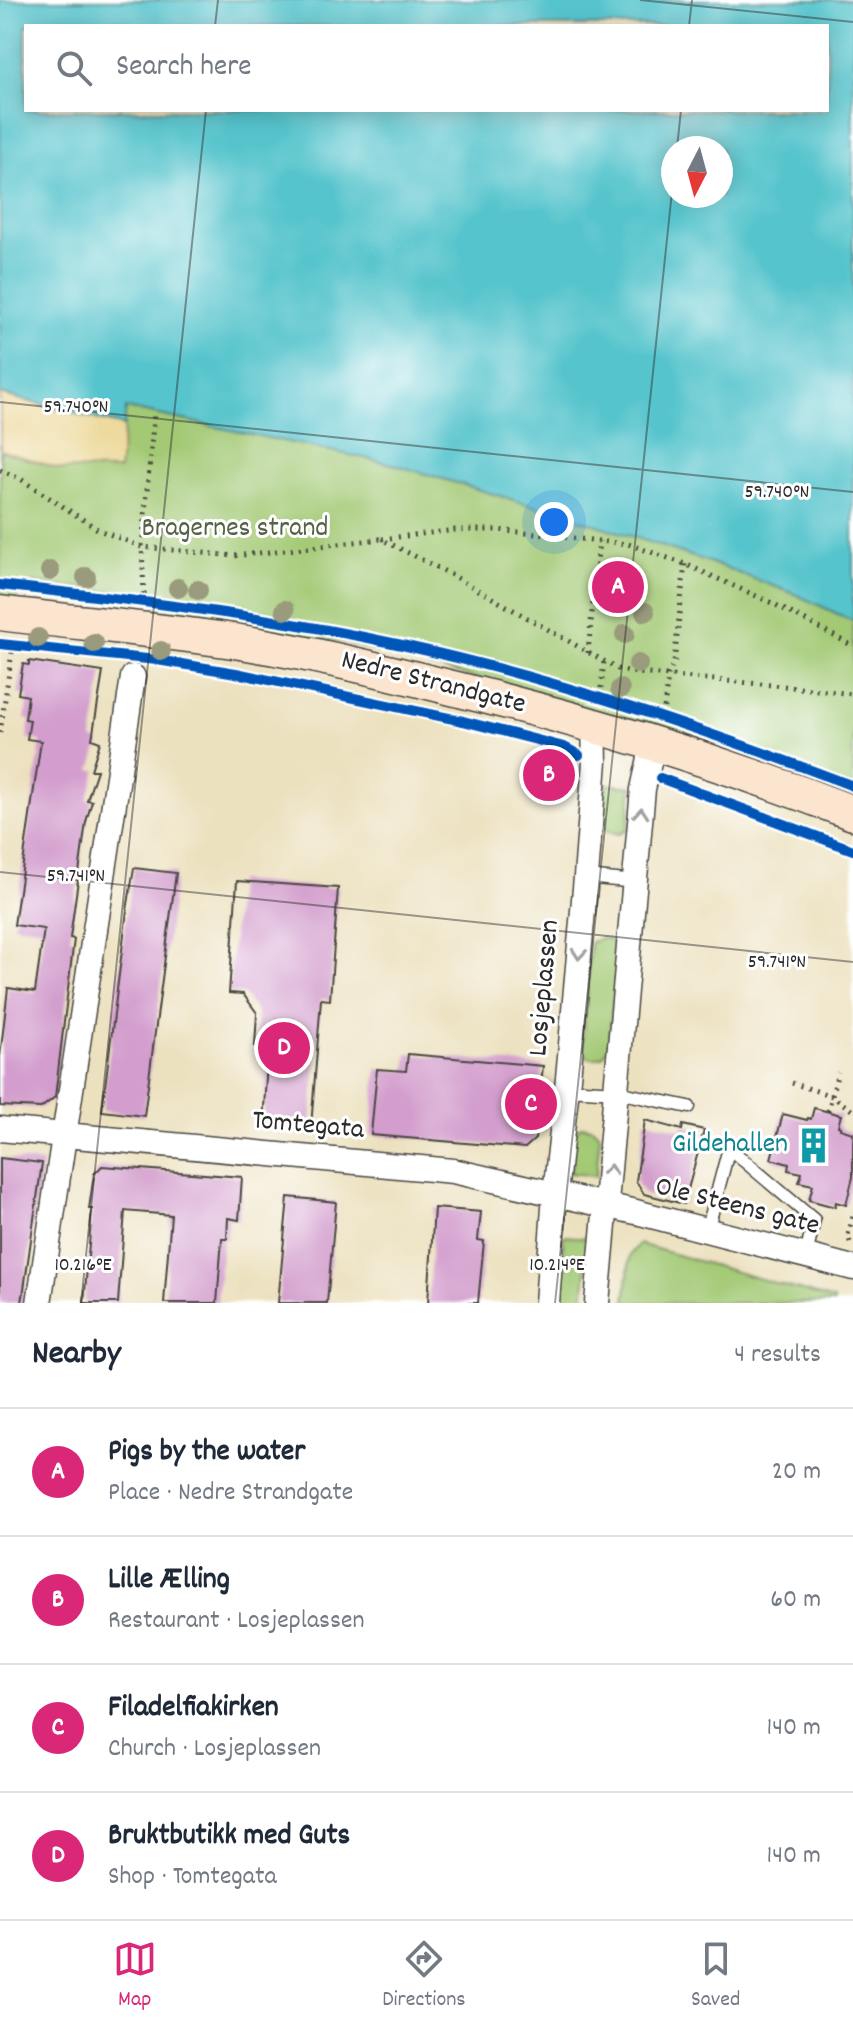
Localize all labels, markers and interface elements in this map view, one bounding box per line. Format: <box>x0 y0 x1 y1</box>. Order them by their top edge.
search box <box>24 24 829 112</box>
icon: search <box>52 46 96 90</box>
text: Search here <box>116 47 252 90</box>
north arrow <box>661 136 733 208</box>
text: 59.740°N <box>44 394 108 422</box>
text: 59.740°N <box>745 479 809 507</box>
your location <box>534 502 574 542</box>
park label: Bragernes strand <box>142 510 328 550</box>
pin: A <box>592 557 644 617</box>
street label: Nedre Strandgate <box>337 642 529 726</box>
pin: B <box>523 745 575 805</box>
one-way arrow <box>632 806 649 819</box>
text: 59.741°N <box>47 863 105 891</box>
street label: Losjeplassen <box>520 918 572 1058</box>
one-way arrow <box>571 948 588 961</box>
text: 59.741°N <box>748 949 806 977</box>
pin: D <box>258 1018 310 1078</box>
pin: C <box>505 1074 557 1134</box>
street label: Tomtegata <box>251 1102 366 1152</box>
place label: Gildehallen <box>672 1126 788 1166</box>
building icon: Gildehallen <box>795 1127 833 1165</box>
one-way arrow <box>601 1163 618 1176</box>
street label: Ole Steens gate <box>651 1168 823 1248</box>
text: 10.216°E <box>54 1252 112 1280</box>
text: 10.214°E <box>529 1252 585 1280</box>
text: Nearby <box>32 1331 121 1380</box>
text: 4 results <box>734 1337 821 1374</box>
text: Pigs by the water <box>108 1432 305 1475</box>
text: A <box>51 1454 65 1491</box>
text: 20 m <box>772 1454 821 1491</box>
text: Place · Nedre Strandgate <box>108 1475 353 1512</box>
text: Lille Ælling <box>108 1560 230 1603</box>
text: B <box>52 1582 64 1619</box>
text: 60 m <box>770 1582 821 1619</box>
text: Restaurant · Losjeplassen <box>108 1603 364 1640</box>
text: Filadelfiakirken <box>108 1688 279 1731</box>
text: C <box>52 1710 64 1747</box>
text: 140 m <box>767 1710 821 1747</box>
text: Church · Losjeplassen <box>108 1731 321 1768</box>
text: Bruktbutikk med Guts <box>108 1816 350 1859</box>
text: D <box>51 1838 65 1875</box>
text: 140 m <box>767 1838 821 1875</box>
text: Shop · Tomtegata <box>108 1859 277 1896</box>
tab: Map <box>113 1937 157 2016</box>
tab: Directions <box>382 1937 466 2016</box>
tab: Saved <box>691 1937 740 2016</box>

